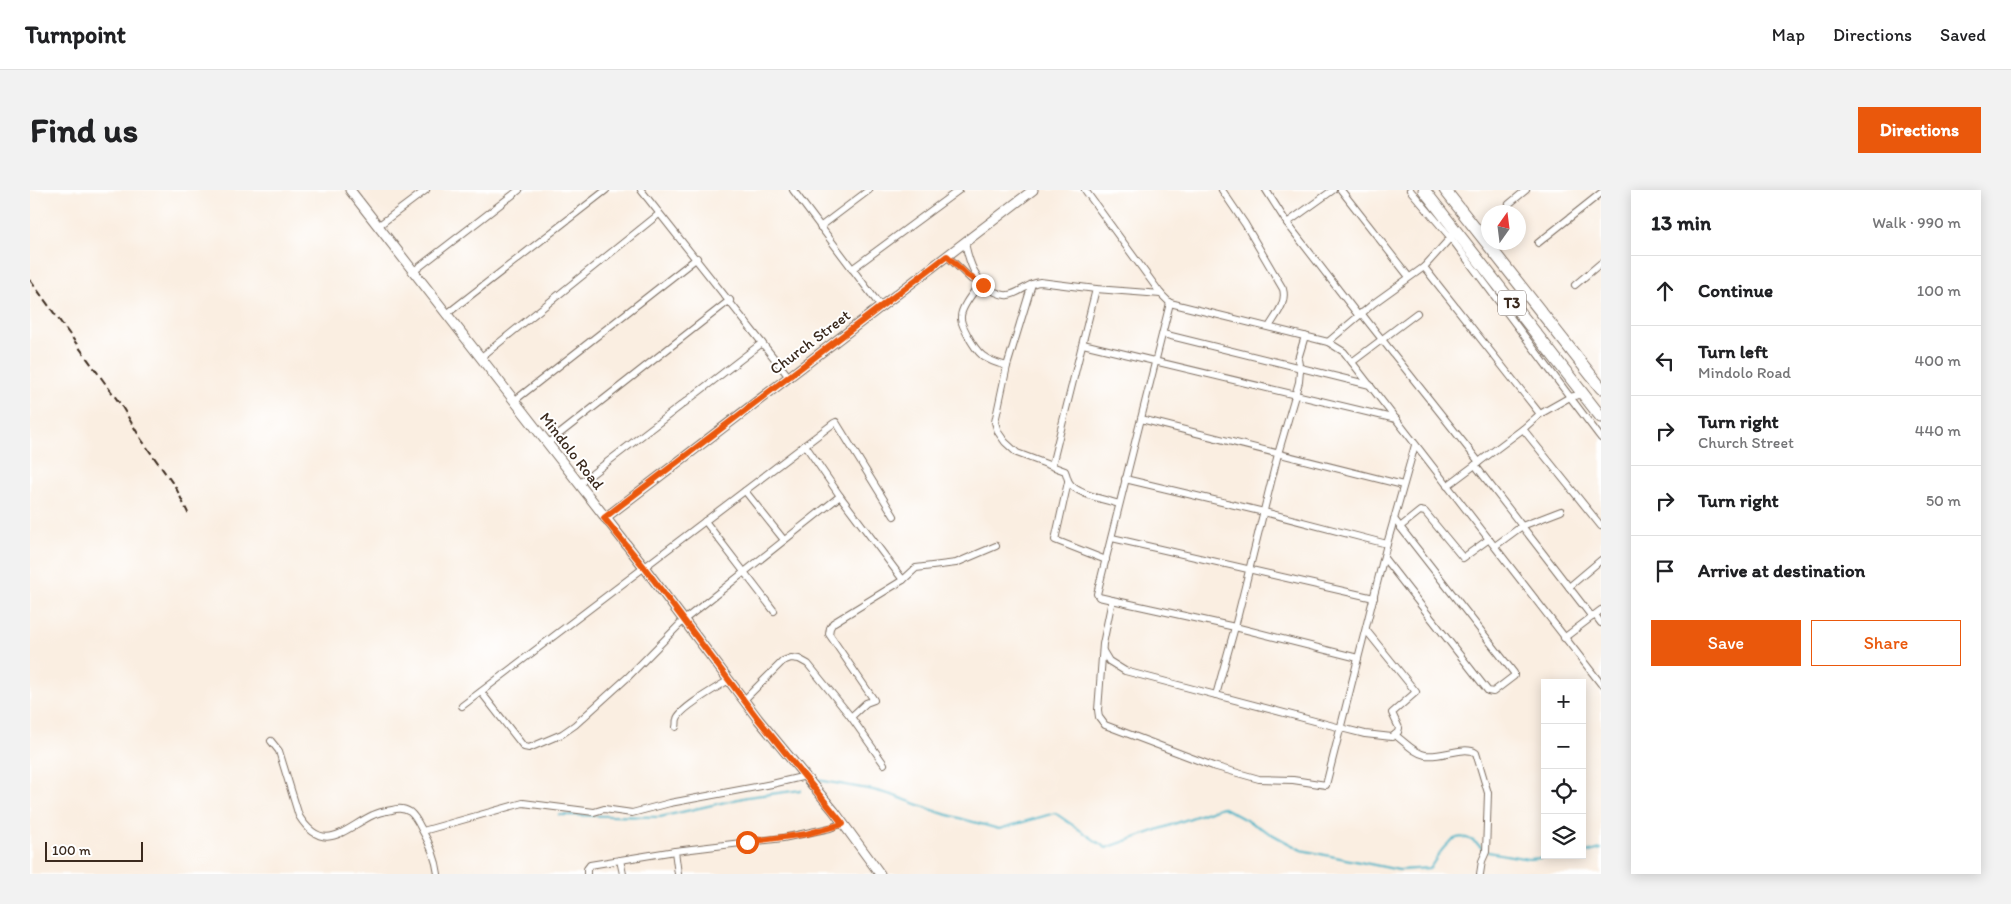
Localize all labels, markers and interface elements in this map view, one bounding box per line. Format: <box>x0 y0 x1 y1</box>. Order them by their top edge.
text: Turnpoint <box>25 20 126 49</box>
text: Map <box>1772 24 1805 46</box>
text: Directions <box>1833 24 1912 46</box>
text: Saved <box>1940 24 1986 46</box>
button: Directions <box>1858 107 1981 153</box>
text: Find us <box>30 109 138 151</box>
north arrow <box>1481 205 1526 250</box>
text: 13 min <box>1651 210 1711 235</box>
text: Walk · 990 m <box>1872 213 1961 232</box>
route end <box>972 274 995 297</box>
icon: ahead <box>1651 277 1679 305</box>
text: Continue <box>1698 279 1773 302</box>
text: 100 m <box>1917 281 1961 300</box>
road number: T3 <box>1498 290 1526 316</box>
street label: Church Street <box>766 306 854 378</box>
text: Turn left <box>1698 340 1768 363</box>
icon: left <box>1651 347 1679 375</box>
text: 400 m <box>1915 351 1961 370</box>
text: Mindolo Road <box>1698 363 1791 382</box>
street label: Mindolo Road <box>536 408 608 494</box>
text: Turn right <box>1698 410 1779 433</box>
icon: right <box>1651 417 1679 445</box>
text: 440 m <box>1915 421 1961 440</box>
text: Church Street <box>1698 433 1794 452</box>
icon: right <box>1651 487 1679 515</box>
text: Turn right <box>1698 489 1779 512</box>
text: 50 m <box>1926 491 1961 510</box>
icon: arrive <box>1651 557 1679 585</box>
text: Arrive at destination <box>1698 559 1865 582</box>
button: Save <box>1651 620 1801 666</box>
button: Share <box>1811 620 1961 666</box>
map controls <box>1541 679 1586 859</box>
button: + <box>1541 679 1586 724</box>
button: − <box>1541 724 1586 769</box>
button: locate <box>1541 769 1586 814</box>
button: layers <box>1541 814 1586 859</box>
route start <box>736 831 759 854</box>
scale bar <box>45 839 142 862</box>
text: 100 m <box>52 842 91 859</box>

